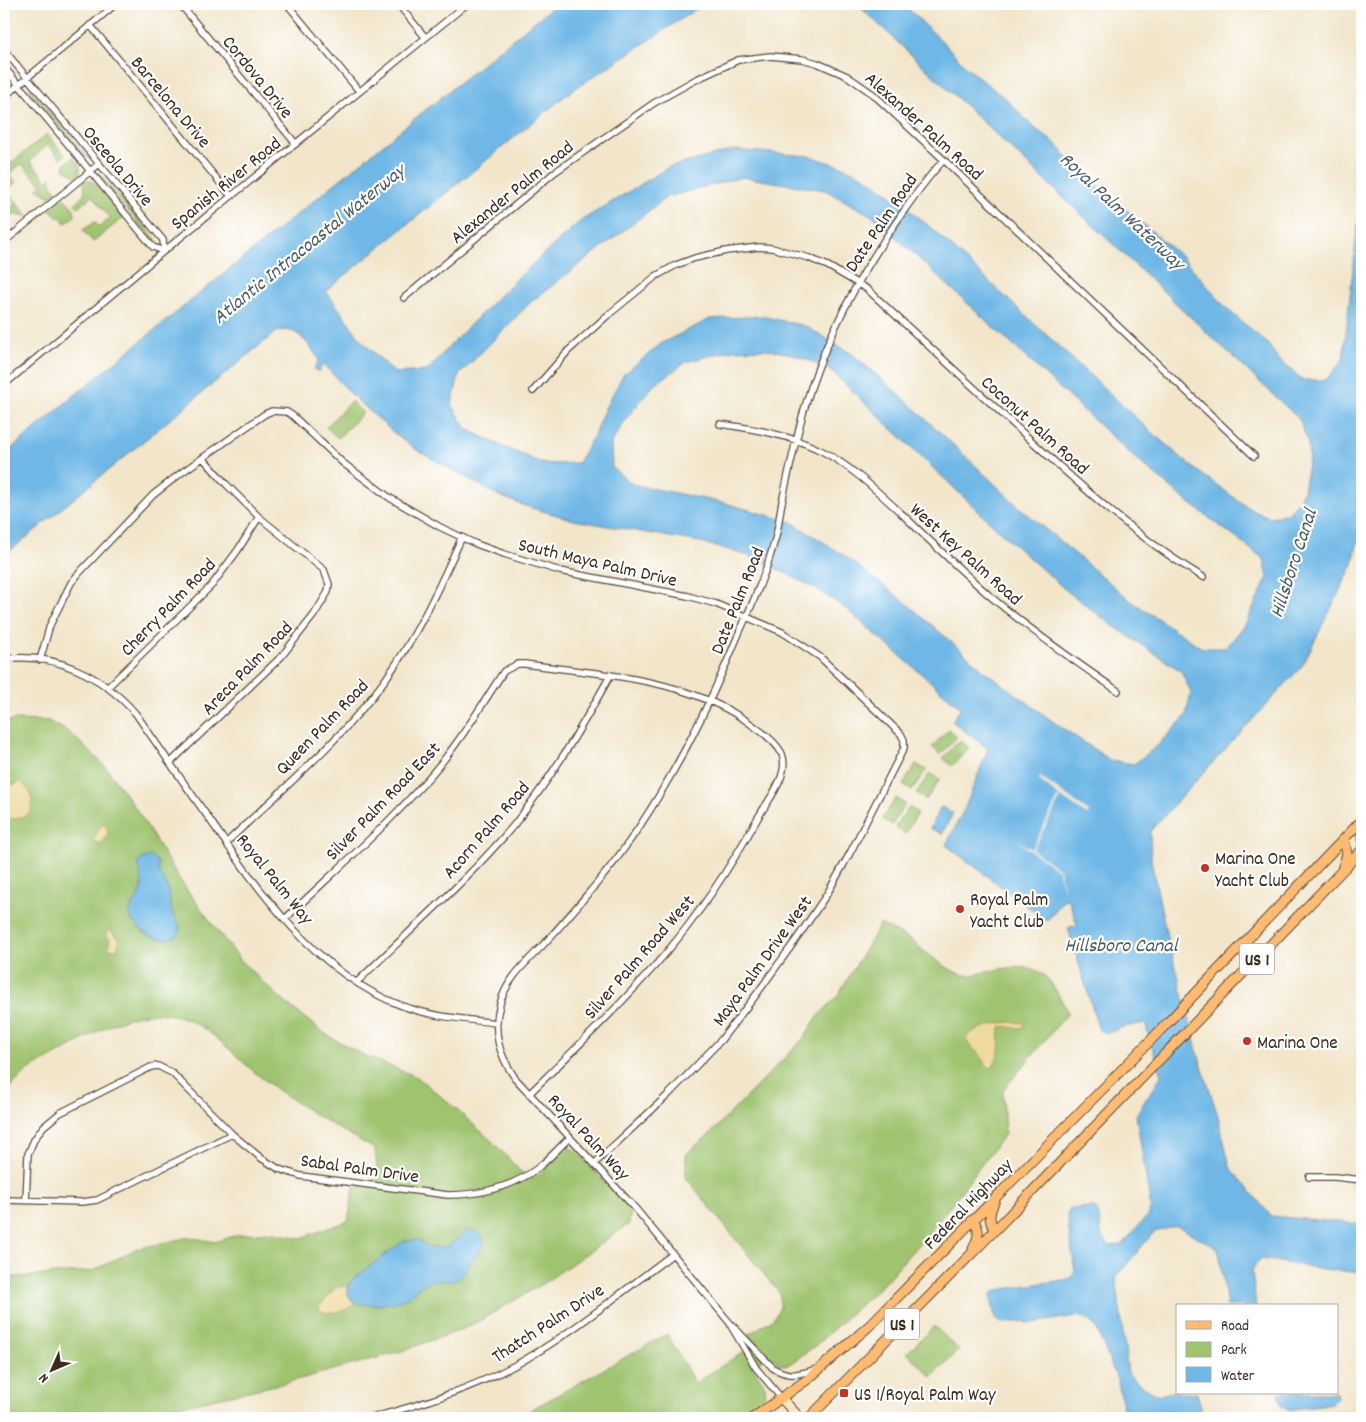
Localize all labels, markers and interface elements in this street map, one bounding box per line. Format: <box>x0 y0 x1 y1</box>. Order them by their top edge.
street label: Cordova Drive <box>214 31 298 126</box>
street label: Barcelona Drive <box>123 51 216 155</box>
street label: Alexander Palm Road <box>857 67 988 188</box>
street label: Osceola Drive <box>75 121 158 213</box>
street label: Spanish River Road <box>166 132 288 238</box>
street label: Alexander Palm Road <box>446 136 581 252</box>
water label: Royal Palm Waterway <box>1052 147 1192 280</box>
water label: Atlantic Intracoastal Waterway <box>208 157 414 332</box>
street label: Date Palm Road <box>840 169 926 279</box>
street label: Coconut Palm Road <box>974 371 1094 483</box>
street label: West Key Palm Road <box>903 498 1027 613</box>
water label: Hillsboro Canal <box>1264 504 1326 622</box>
street label: South Maya Palm Drive <box>515 533 679 596</box>
street label: Date Palm Road <box>705 544 773 659</box>
street label: Cherry Palm Road <box>115 553 224 664</box>
street label: Areca Palm Road <box>197 616 300 723</box>
street label: Queen Palm Road <box>271 674 376 782</box>
street label: Silver Palm Road East <box>321 737 448 868</box>
street label: Acorn Palm Road <box>438 777 538 886</box>
street label: Royal Palm Way <box>228 829 319 932</box>
place label: Marina One Yacht Club <box>1215 847 1296 896</box>
marker: Marina One Yacht Club <box>1199 862 1211 874</box>
place label: Royal Palm Yacht Club <box>970 888 1048 937</box>
street label: Silver Palm Road West <box>579 890 703 1027</box>
street label: Maya Palm Drive West <box>707 891 821 1033</box>
marker: Royal Palm Yacht Club <box>954 903 966 915</box>
water label: Hillsboro Canal <box>1065 933 1180 961</box>
road number: US 1 <box>1240 944 1274 974</box>
place label: Marina One <box>1257 1031 1338 1058</box>
marker: Marina One <box>1241 1035 1253 1047</box>
street label: Royal Palm Way <box>540 1089 635 1188</box>
street label: Sabal Palm Drive <box>299 1149 421 1192</box>
street label: Federal Highway <box>919 1153 1020 1257</box>
street label: Thatch Palm Drive <box>487 1278 610 1371</box>
legend <box>1176 1304 1338 1394</box>
road number: US 1 <box>884 1308 920 1340</box>
text: Road <box>1221 1316 1249 1338</box>
text: Park <box>1221 1340 1247 1362</box>
north arrow <box>28 1344 78 1394</box>
text: Water <box>1221 1366 1255 1388</box>
text: N <box>35 1368 54 1387</box>
place label: US 1/Royal Palm Way <box>854 1383 996 1410</box>
marker: US 1/Royal Palm Way <box>838 1387 850 1399</box>

